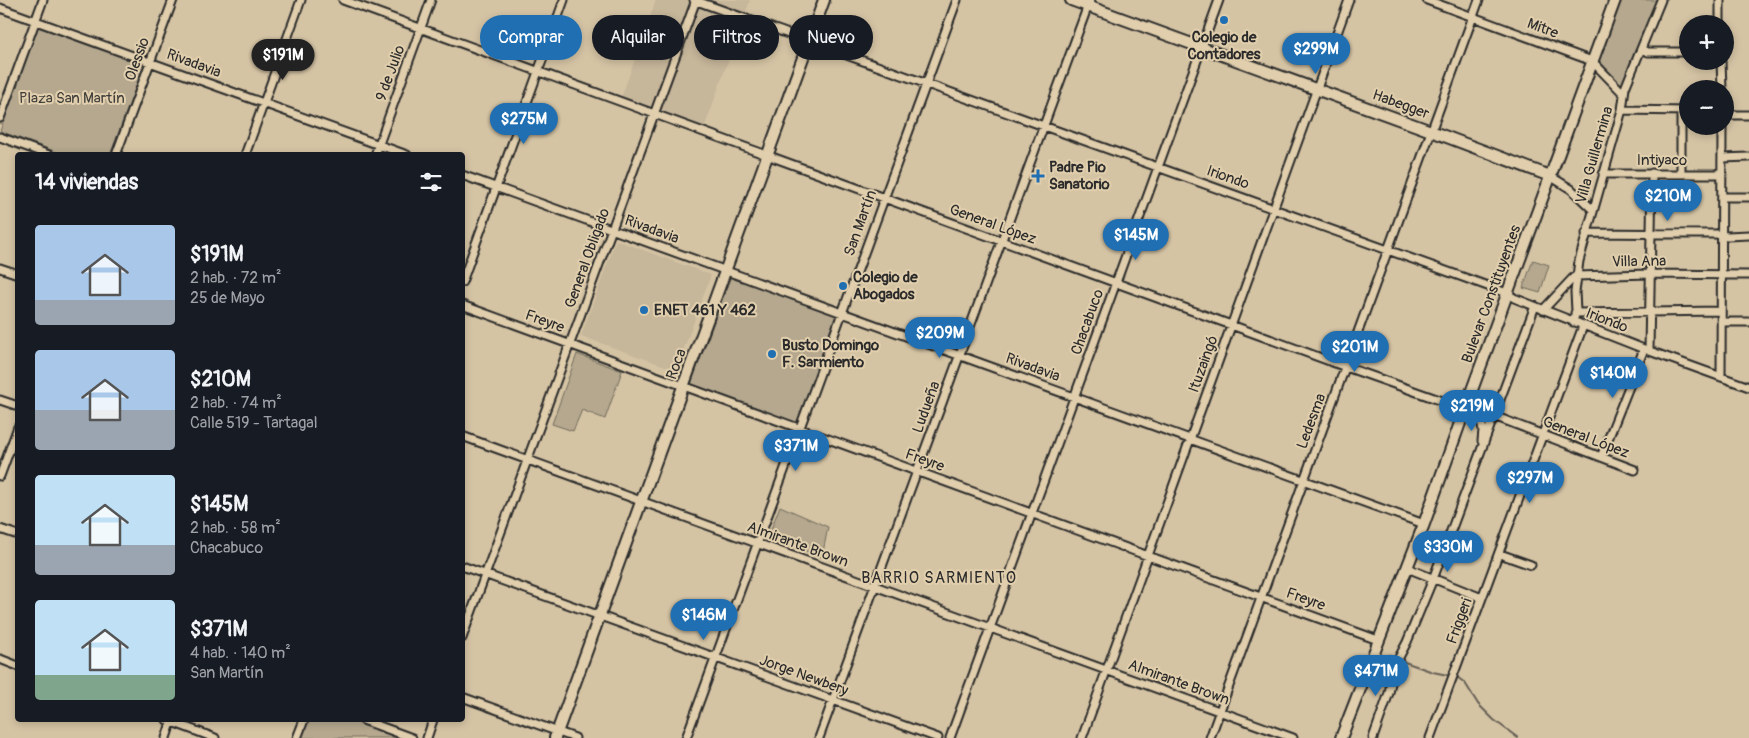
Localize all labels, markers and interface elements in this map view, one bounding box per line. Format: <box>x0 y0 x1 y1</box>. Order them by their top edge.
marker: Colegio de Contadores <box>1218 14 1230 26</box>
street label: Mitre <box>1525 14 1562 43</box>
chip: Comprar <box>480 15 582 60</box>
chip: Alquilar <box>592 15 684 60</box>
chip: Filtros <box>694 15 779 60</box>
chip: Nuevo <box>789 15 873 60</box>
map controls <box>1679 15 1734 135</box>
button: + <box>1679 15 1734 70</box>
place label: Colegio de Contadores <box>1188 28 1261 64</box>
pin: $299M <box>1281 32 1351 75</box>
street label: Olessio <box>121 35 154 83</box>
pin: $191M <box>248 38 318 81</box>
text: $299M <box>1293 39 1339 59</box>
street label: 9 de Julio <box>372 43 409 104</box>
street label: Rivadavia <box>164 45 224 82</box>
text: $191M <box>263 45 303 65</box>
button: − <box>1679 80 1734 135</box>
street label: Habegger <box>1370 85 1432 124</box>
park label: Plaza San Martín <box>19 89 125 108</box>
pin: $275M <box>489 102 559 145</box>
street label: Villa Guillermina <box>1572 104 1617 206</box>
text: $275M <box>501 109 547 129</box>
street label: Intiyaco <box>1637 151 1687 170</box>
place label: Padre Pio Sanatorio <box>1049 158 1109 194</box>
street label: Iriondo <box>1204 161 1252 194</box>
icon: filters <box>417 168 445 196</box>
text: 14 viviendas <box>35 169 138 196</box>
marker: Padre Pio Sanatorio <box>1031 169 1045 183</box>
pin: $210M <box>1633 180 1703 222</box>
text: $210M <box>1645 186 1691 206</box>
street label: San Martín <box>840 188 881 259</box>
street label: General López <box>947 200 1039 249</box>
street label: General Obligado <box>561 206 614 311</box>
street label: Rivadavia <box>622 211 682 248</box>
pin: $145M <box>1101 218 1171 261</box>
street label: Bulevar Constituyentes <box>1458 222 1525 366</box>
text: $145M <box>1114 225 1158 245</box>
text: $191M <box>190 241 244 268</box>
icon: home <box>75 245 135 305</box>
street label: Villa Ana <box>1612 252 1666 271</box>
text: 2 hab. · 72 m² <box>190 268 281 288</box>
place label: Colegio de Abogados <box>853 268 918 304</box>
marker: Colegio de Abogados <box>837 280 849 292</box>
street label: Chacabuco <box>1067 287 1108 358</box>
text: 25 de Mayo <box>190 288 265 308</box>
place label: ENET 461 Y 462 <box>654 301 756 320</box>
marker: ENET 461 Y 462 <box>638 304 650 316</box>
street label: Iriondo <box>1583 304 1631 337</box>
street label: Freyre <box>523 306 568 338</box>
pin: $209M <box>905 316 975 359</box>
text: $209M <box>916 323 964 343</box>
pin: $201M <box>1320 330 1390 373</box>
street label: Ituzaingó <box>1184 333 1223 395</box>
place label: Busto Domingo F. Sarmiento <box>782 336 879 372</box>
text: $201M <box>1332 337 1378 357</box>
street label: Roca <box>662 346 691 382</box>
marker: Busto Domingo F. Sarmiento <box>766 348 778 360</box>
street label: Rivadavia <box>1003 349 1063 386</box>
pin: $140M <box>1578 356 1648 399</box>
text: $140M <box>1590 363 1636 383</box>
text: $210M <box>190 366 251 393</box>
icon: home <box>75 370 135 430</box>
street label: Ludueña <box>908 379 945 436</box>
pin: $219M <box>1437 390 1507 432</box>
street label: Ledesma <box>1293 391 1330 452</box>
text: 2 hab. · 74 m² <box>190 393 282 413</box>
text: $219M <box>1450 396 1494 416</box>
street label: General López <box>1540 412 1632 463</box>
text: Calle 519 - Tartagal <box>190 413 317 433</box>
pin: $371M <box>761 430 831 472</box>
text: $371M <box>774 436 818 456</box>
street label: Freyre <box>903 445 948 477</box>
pin: $297M <box>1495 462 1565 504</box>
text: $297M <box>1507 468 1553 488</box>
text: $145M <box>190 491 248 518</box>
icon: home <box>75 495 135 555</box>
street label: Almirante Brown <box>745 517 851 572</box>
text: 2 hab. · 58 m² <box>190 518 281 538</box>
pin: $330M <box>1413 530 1483 573</box>
text: $330M <box>1424 537 1472 557</box>
text: Chacabuco <box>190 538 263 558</box>
district label: BARRIO SARMIENTO <box>861 568 1017 588</box>
street label: Freyre <box>1284 584 1329 616</box>
street label: Friggeri <box>1442 595 1477 647</box>
pin: $146M <box>669 598 739 641</box>
text: $146M <box>681 605 727 625</box>
text: $371M <box>190 616 248 643</box>
icon: home <box>75 620 135 680</box>
text: 4 hab. · 140 m² <box>190 643 291 663</box>
street label: Jorge Newbery <box>757 651 851 700</box>
pin: $471M <box>1341 654 1411 697</box>
street label: Almirante Brown <box>1126 655 1232 710</box>
text: $471M <box>1354 661 1398 681</box>
text: San Martín <box>190 663 263 683</box>

